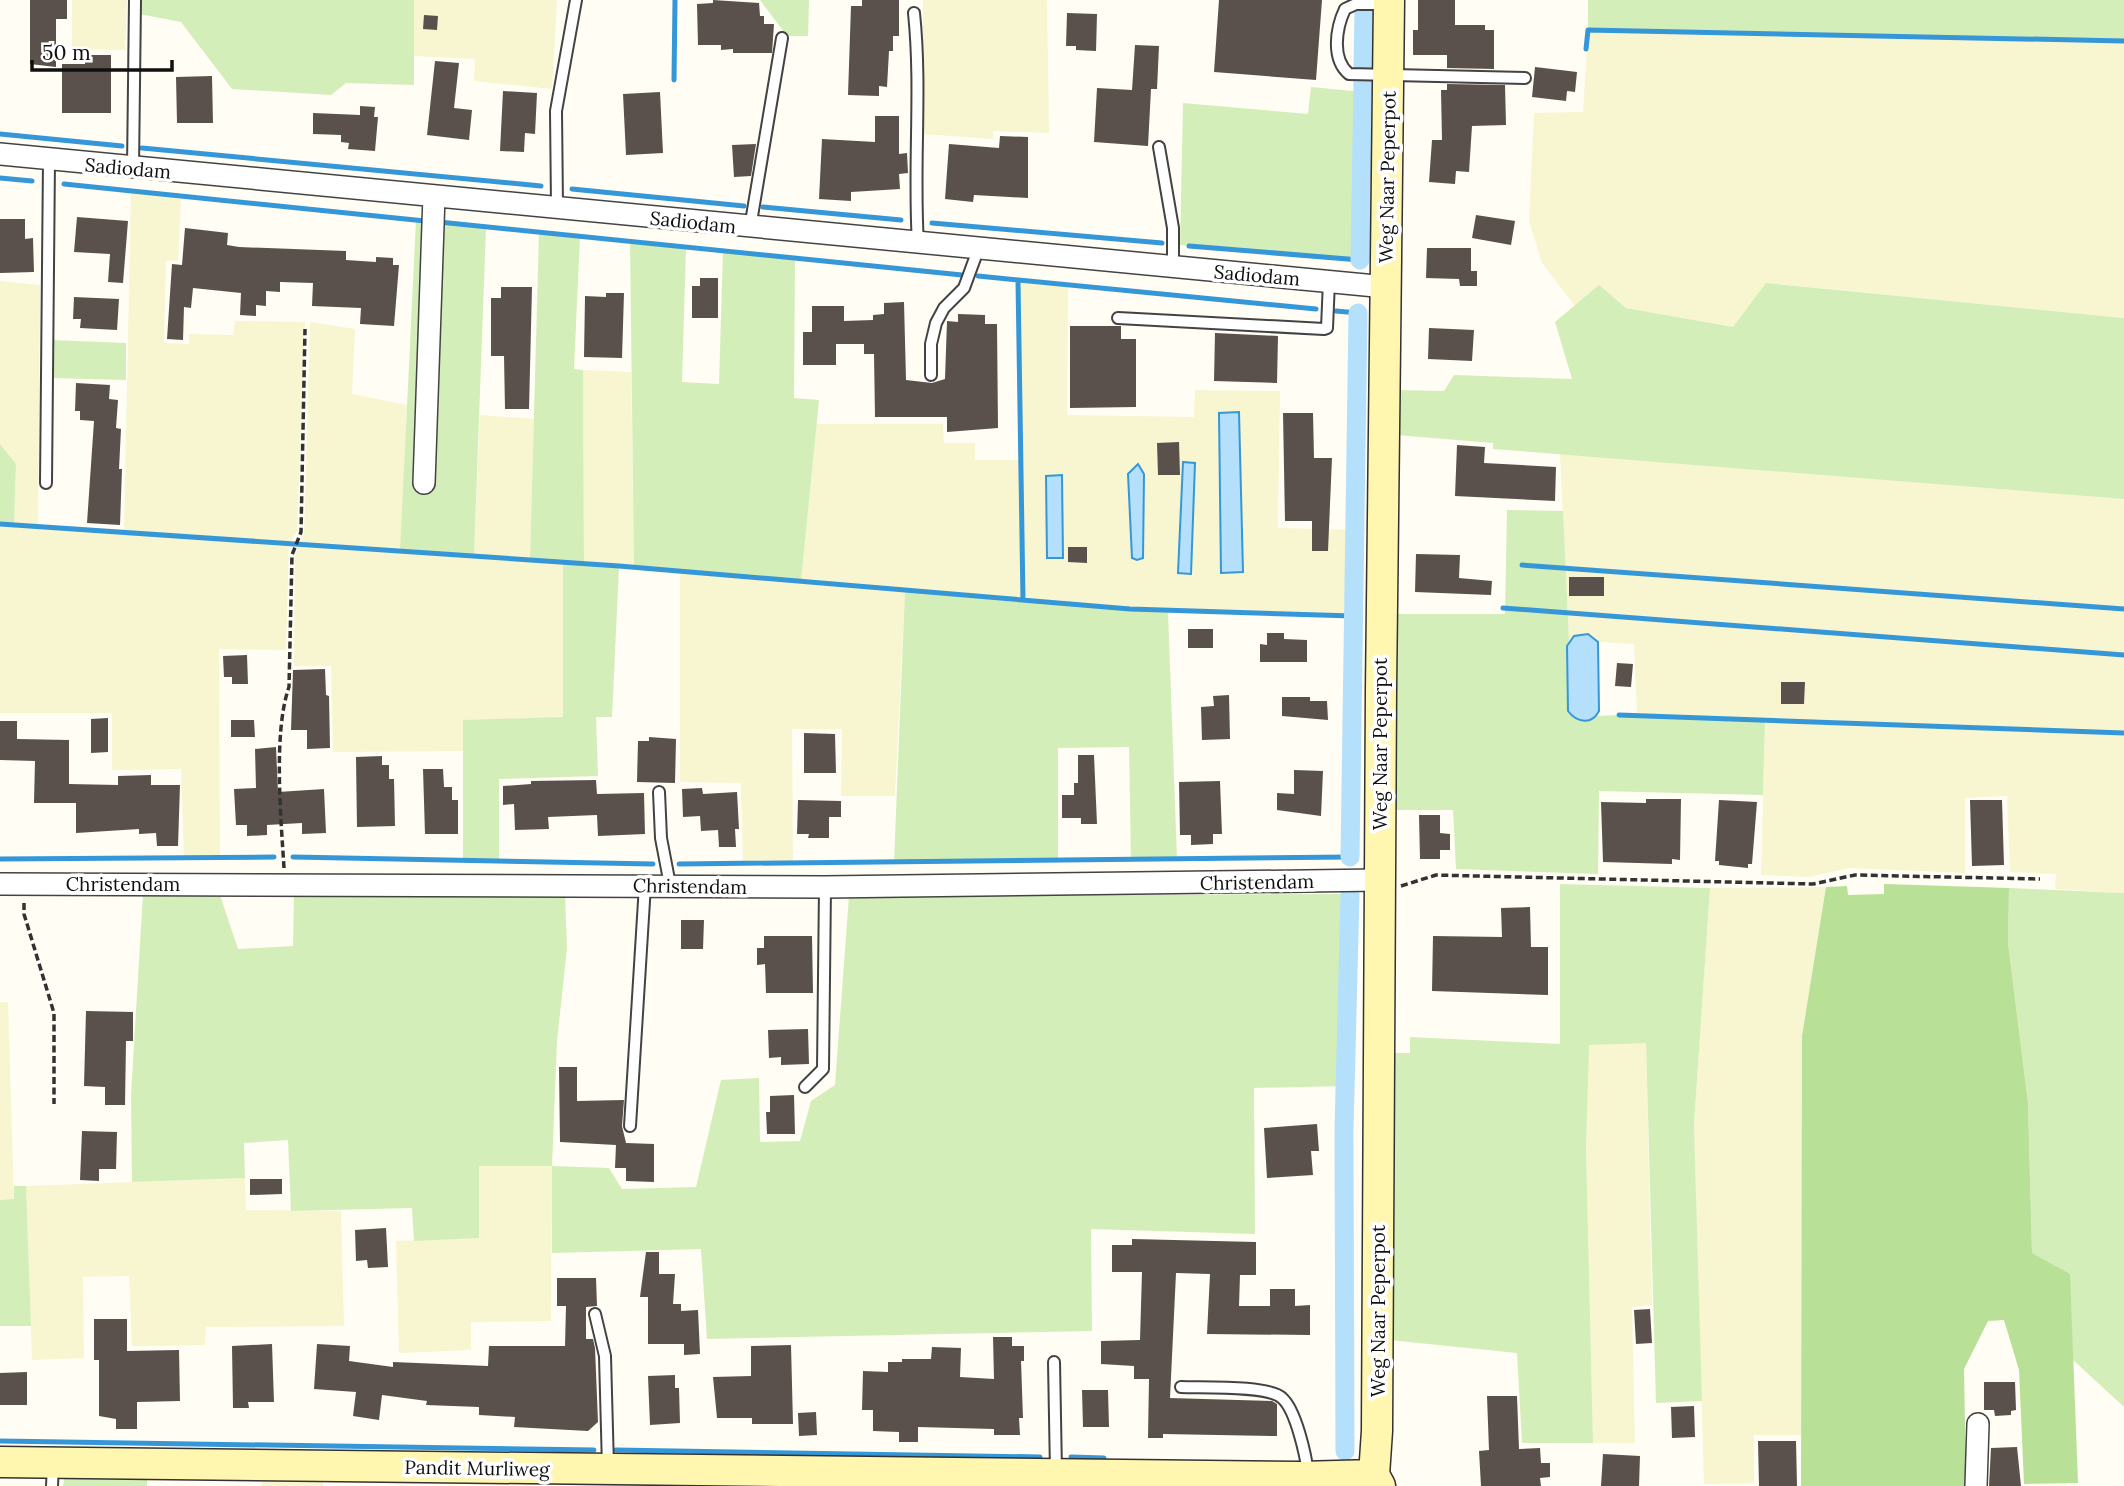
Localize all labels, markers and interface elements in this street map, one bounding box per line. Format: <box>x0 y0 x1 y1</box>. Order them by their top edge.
scale bar <box>32 28 172 72</box>
text: 50 m <box>42 39 91 66</box>
street label: Weg Naar Peperpot <box>1373 90 1401 263</box>
street label: Sadiodam <box>84 152 172 184</box>
street label: Sadiodam <box>649 206 737 238</box>
street label: Sadiodam <box>1213 259 1301 291</box>
street label: Weg Naar Peperpot <box>1368 657 1392 830</box>
street label: Christendam <box>1200 869 1314 895</box>
street label: Christendam <box>66 872 180 896</box>
street label: Christendam <box>633 873 747 899</box>
street label: Weg Naar Peperpot <box>1366 1224 1390 1397</box>
street label: Pandit Murliweg <box>404 1455 550 1481</box>

